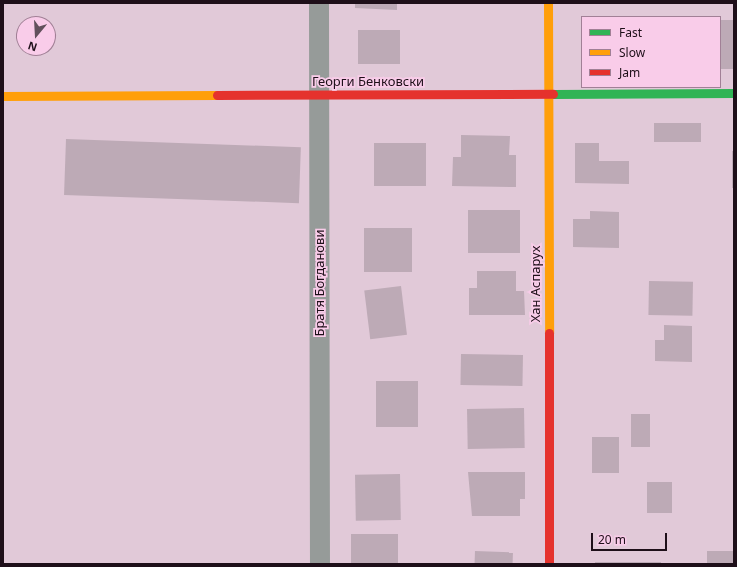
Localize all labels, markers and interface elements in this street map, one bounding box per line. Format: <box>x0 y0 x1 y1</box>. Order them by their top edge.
north arrow <box>16 16 56 56</box>
legend <box>581 16 721 88</box>
text: Fast <box>619 24 642 41</box>
text: N <box>26 38 39 55</box>
text: Slow <box>619 44 645 61</box>
text: Jam <box>619 64 640 81</box>
street label: Георги Бенковски <box>312 73 424 89</box>
street label: Братя Богданови <box>311 229 327 337</box>
street label: Хан Аспарух <box>527 246 543 322</box>
scale bar <box>593 525 669 551</box>
text: 20 m <box>598 531 626 548</box>

